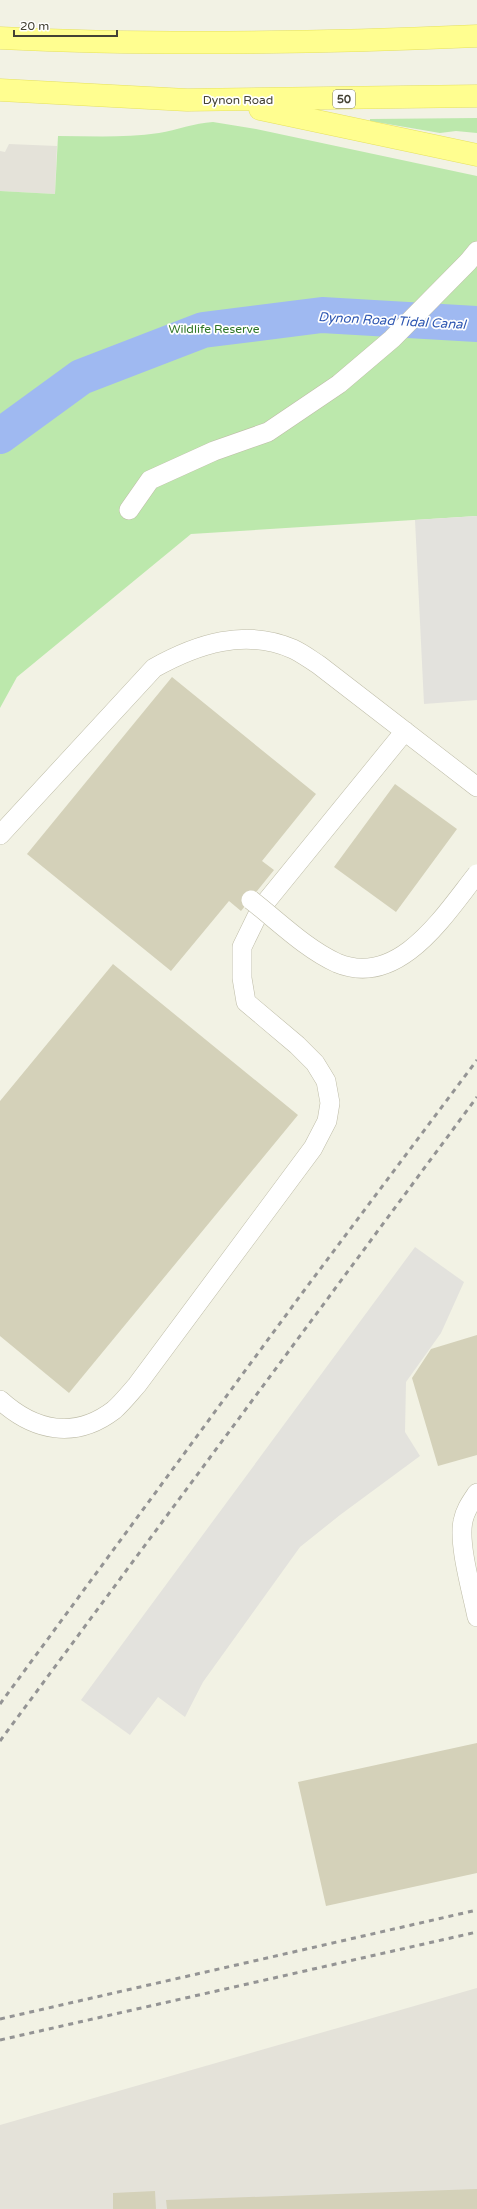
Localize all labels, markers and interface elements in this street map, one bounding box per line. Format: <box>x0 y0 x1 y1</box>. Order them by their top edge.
scale bar <box>14 12 117 38</box>
text: 20 m <box>20 19 49 33</box>
road number: 50 <box>333 90 355 108</box>
street label: Dynon Road <box>203 93 273 107</box>
water label: Dynon Road Tidal Canal <box>318 309 468 333</box>
park label: Wildlife Reserve <box>168 322 260 336</box>

